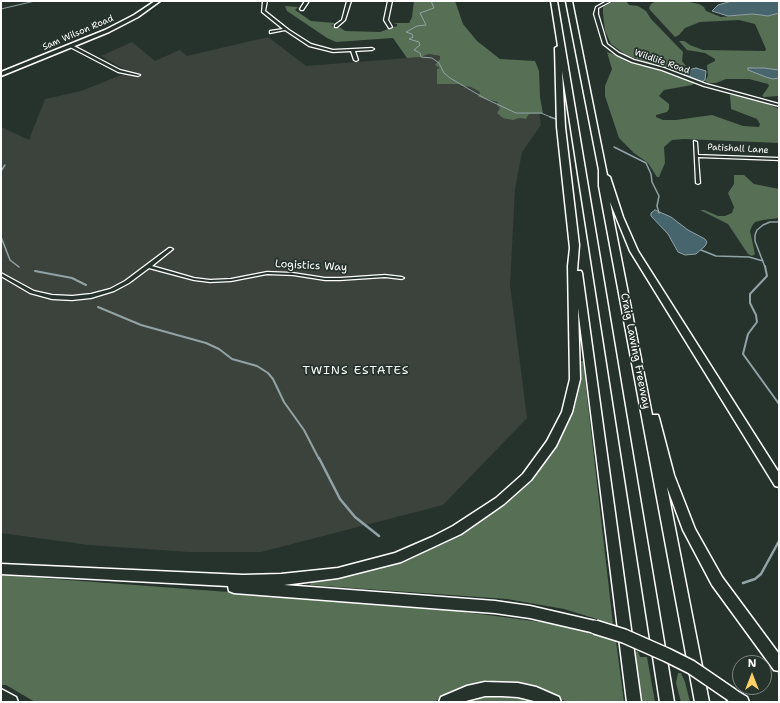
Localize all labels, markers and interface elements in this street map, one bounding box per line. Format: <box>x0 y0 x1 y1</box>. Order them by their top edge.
street label: Sam Wilson Road <box>41 13 115 53</box>
street label: Wildlife Road <box>633 47 691 77</box>
street label: Patishall Lane <box>707 142 769 156</box>
street label: Logistics Way <box>274 258 348 274</box>
street label: Craig Lawing Freeway <box>617 292 653 410</box>
district label: TWINS ESTATES <box>303 364 409 378</box>
north arrow <box>732 655 772 695</box>
text: N <box>748 656 756 671</box>

